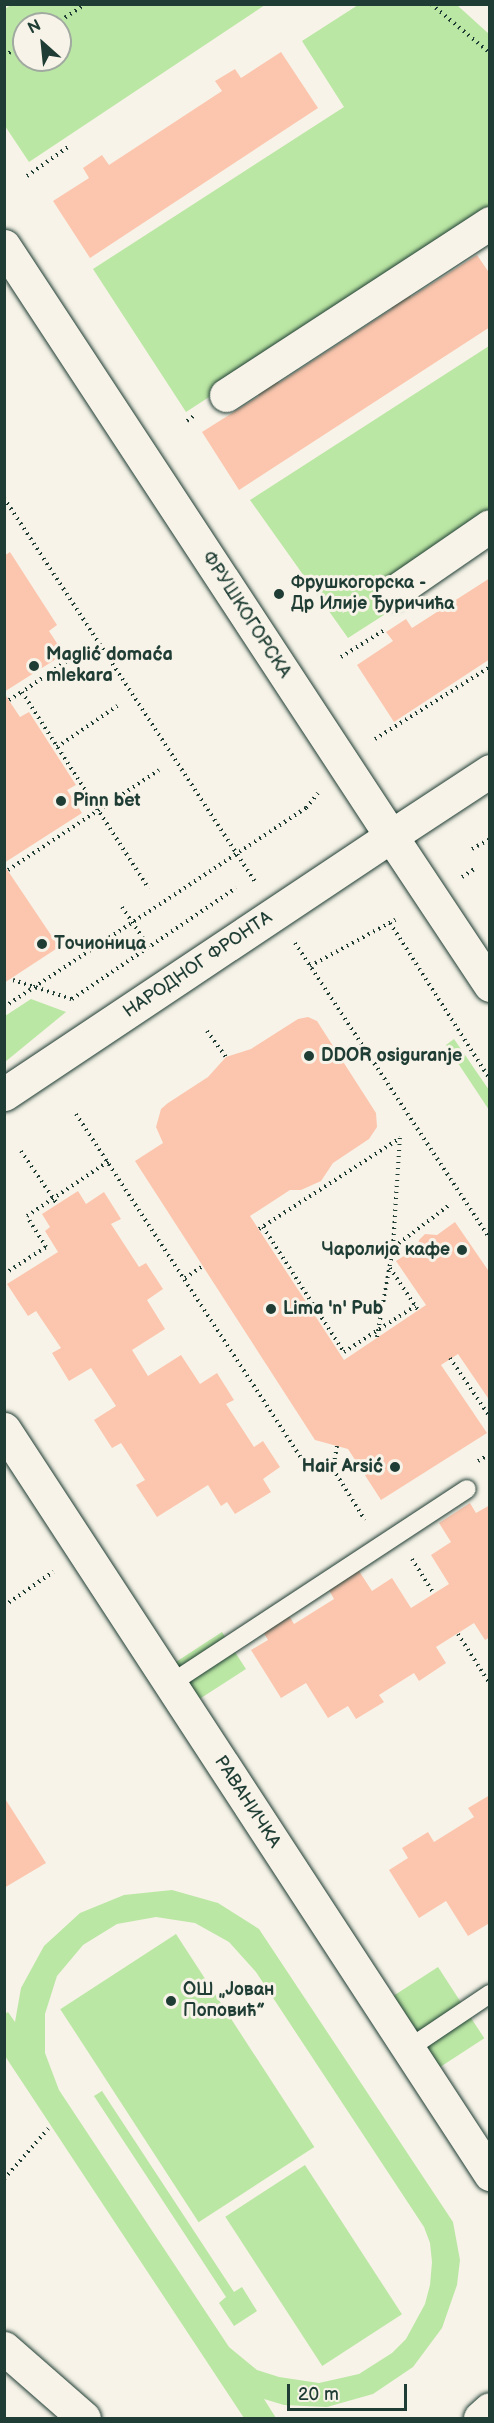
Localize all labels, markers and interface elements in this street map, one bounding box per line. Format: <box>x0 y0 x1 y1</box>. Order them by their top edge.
north arrow <box>12 12 72 72</box>
text: N <box>25 16 44 38</box>
street label: ФРУШКОГОРСКА <box>197 548 295 682</box>
place label: Фрушкогорска - Др Илије Ђуричића <box>291 573 455 616</box>
marker: Фрушкогорска - Др Илије Ђуричића <box>272 587 286 601</box>
place label: Maglić domaća mlekara <box>46 645 173 688</box>
marker: Maglić domaća mlekara <box>27 659 41 673</box>
place label: Pinn bet <box>73 790 141 812</box>
marker: Pinn bet <box>54 794 68 808</box>
street label: НАРОДНОГ ФРОНТА <box>119 907 277 1023</box>
place label: Точионица <box>54 933 146 955</box>
marker: Точионица <box>35 937 49 951</box>
place label: DDOR osiguranje <box>321 1045 462 1067</box>
marker: DDOR osiguranje <box>302 1049 316 1063</box>
place label: Чаролија кафе <box>321 1239 450 1261</box>
marker: Чаролија кафе <box>455 1243 469 1257</box>
place label: Lima 'n' Pub <box>283 1298 383 1320</box>
marker: Lima 'n' Pub <box>264 1302 278 1316</box>
place label: Hair Arsić <box>302 1456 383 1478</box>
marker: Hair Arsić <box>388 1460 402 1474</box>
street label: РАВАНИЧКА <box>209 1752 285 1852</box>
place label: ОШ „Јован Поповић” <box>183 1980 274 2022</box>
marker: ОШ „Јован Поповић” <box>164 1994 178 2008</box>
scale bar <box>290 2372 410 2410</box>
text: 20 m <box>298 2384 339 2405</box>

